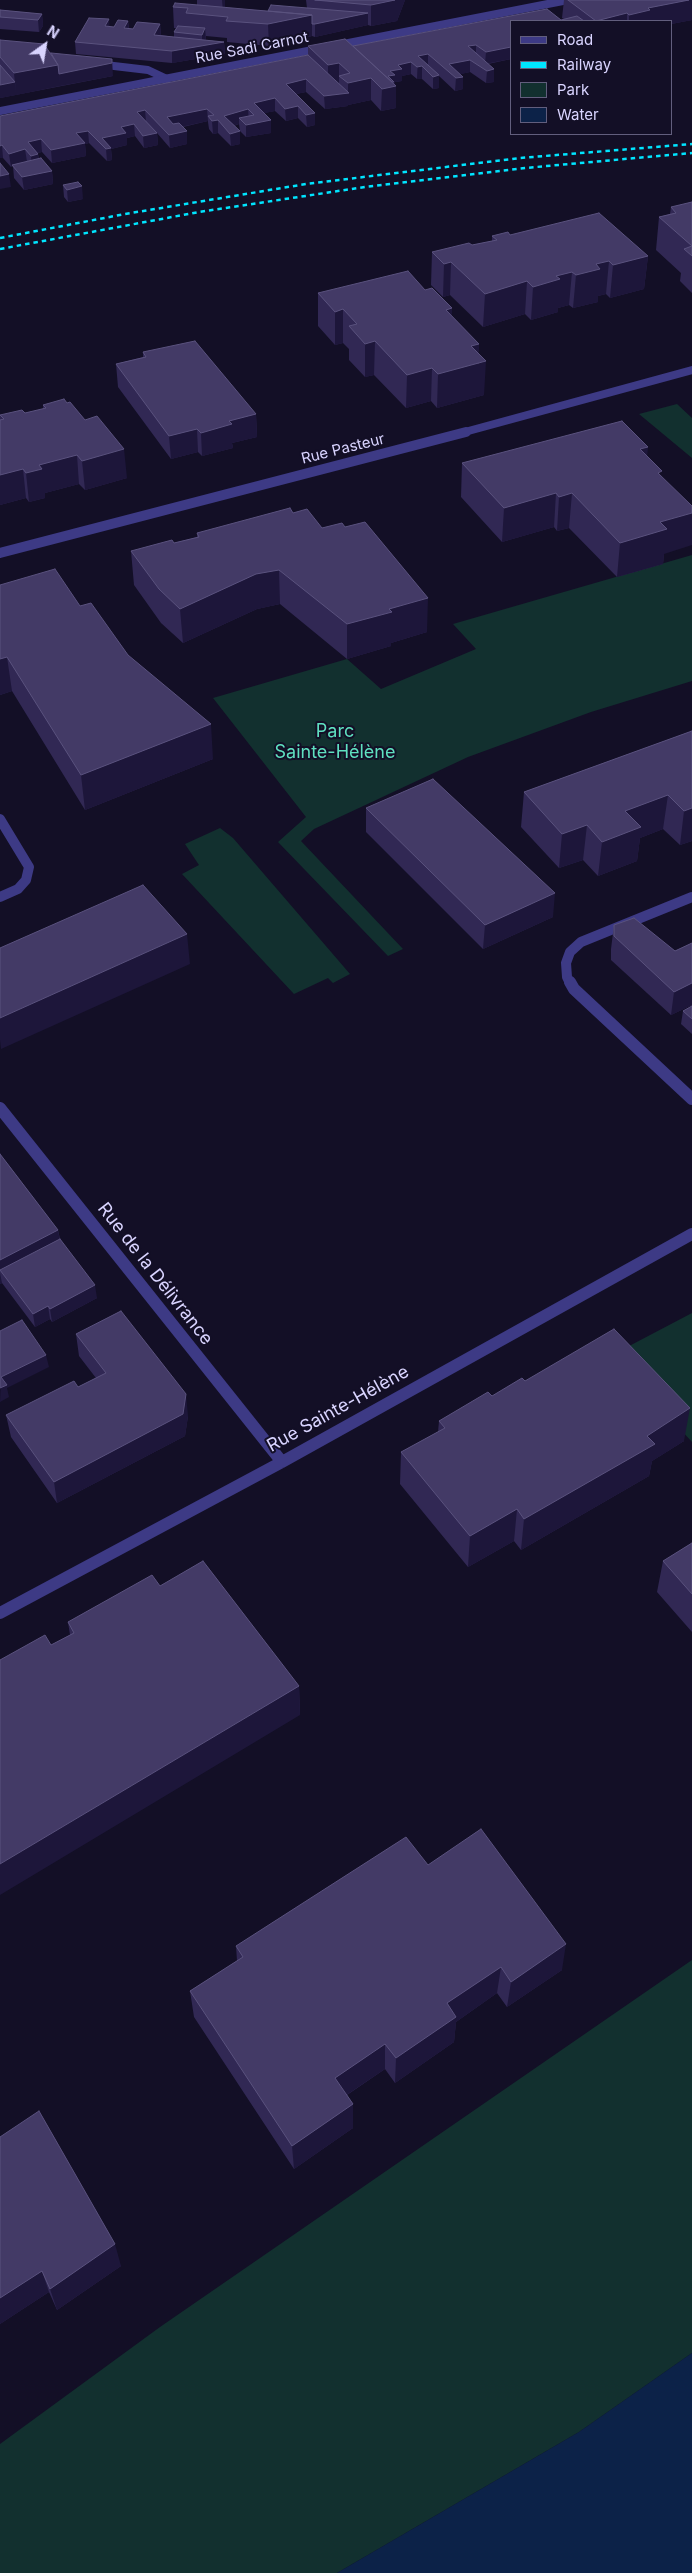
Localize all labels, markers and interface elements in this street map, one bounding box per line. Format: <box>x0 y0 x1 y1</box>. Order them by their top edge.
north arrow <box>20 20 70 70</box>
legend <box>510 20 672 135</box>
text: N <box>44 22 62 42</box>
street label: Rue Sadi Carnot <box>194 28 310 68</box>
text: Road <box>557 30 593 49</box>
text: Railway <box>557 55 611 74</box>
text: Park <box>557 80 589 99</box>
text: Water <box>557 105 599 124</box>
street label: Rue Pasteur <box>299 430 387 468</box>
park label: Parc Sainte-Hélène <box>275 721 395 764</box>
street label: Rue de la Délivrance <box>93 1199 217 1349</box>
street label: Rue Sainte-Hélène <box>263 1361 413 1457</box>

